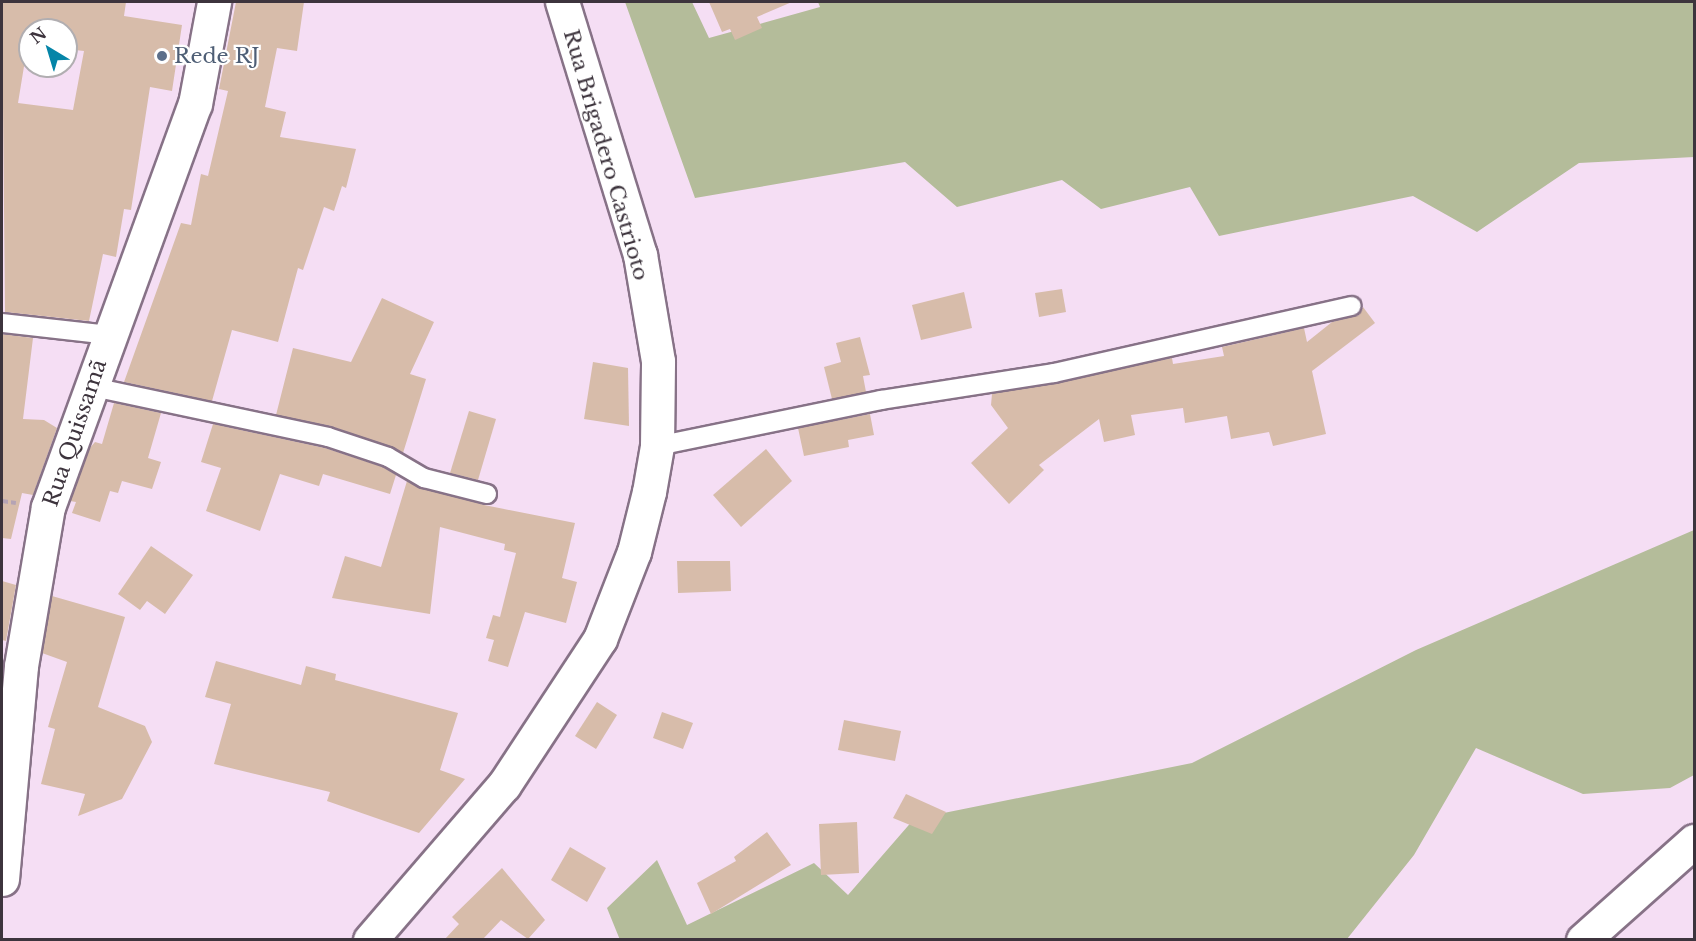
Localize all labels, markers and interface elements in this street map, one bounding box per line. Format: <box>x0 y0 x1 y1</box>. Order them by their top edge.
north arrow <box>18 18 78 78</box>
text: N <box>26 23 50 48</box>
street label: Rua Brigadero Castrioto <box>558 27 654 283</box>
place label: Rede RJ <box>174 43 259 69</box>
marker: Rede RJ <box>155 49 169 63</box>
street label: Rua Quissamã <box>38 356 112 510</box>

